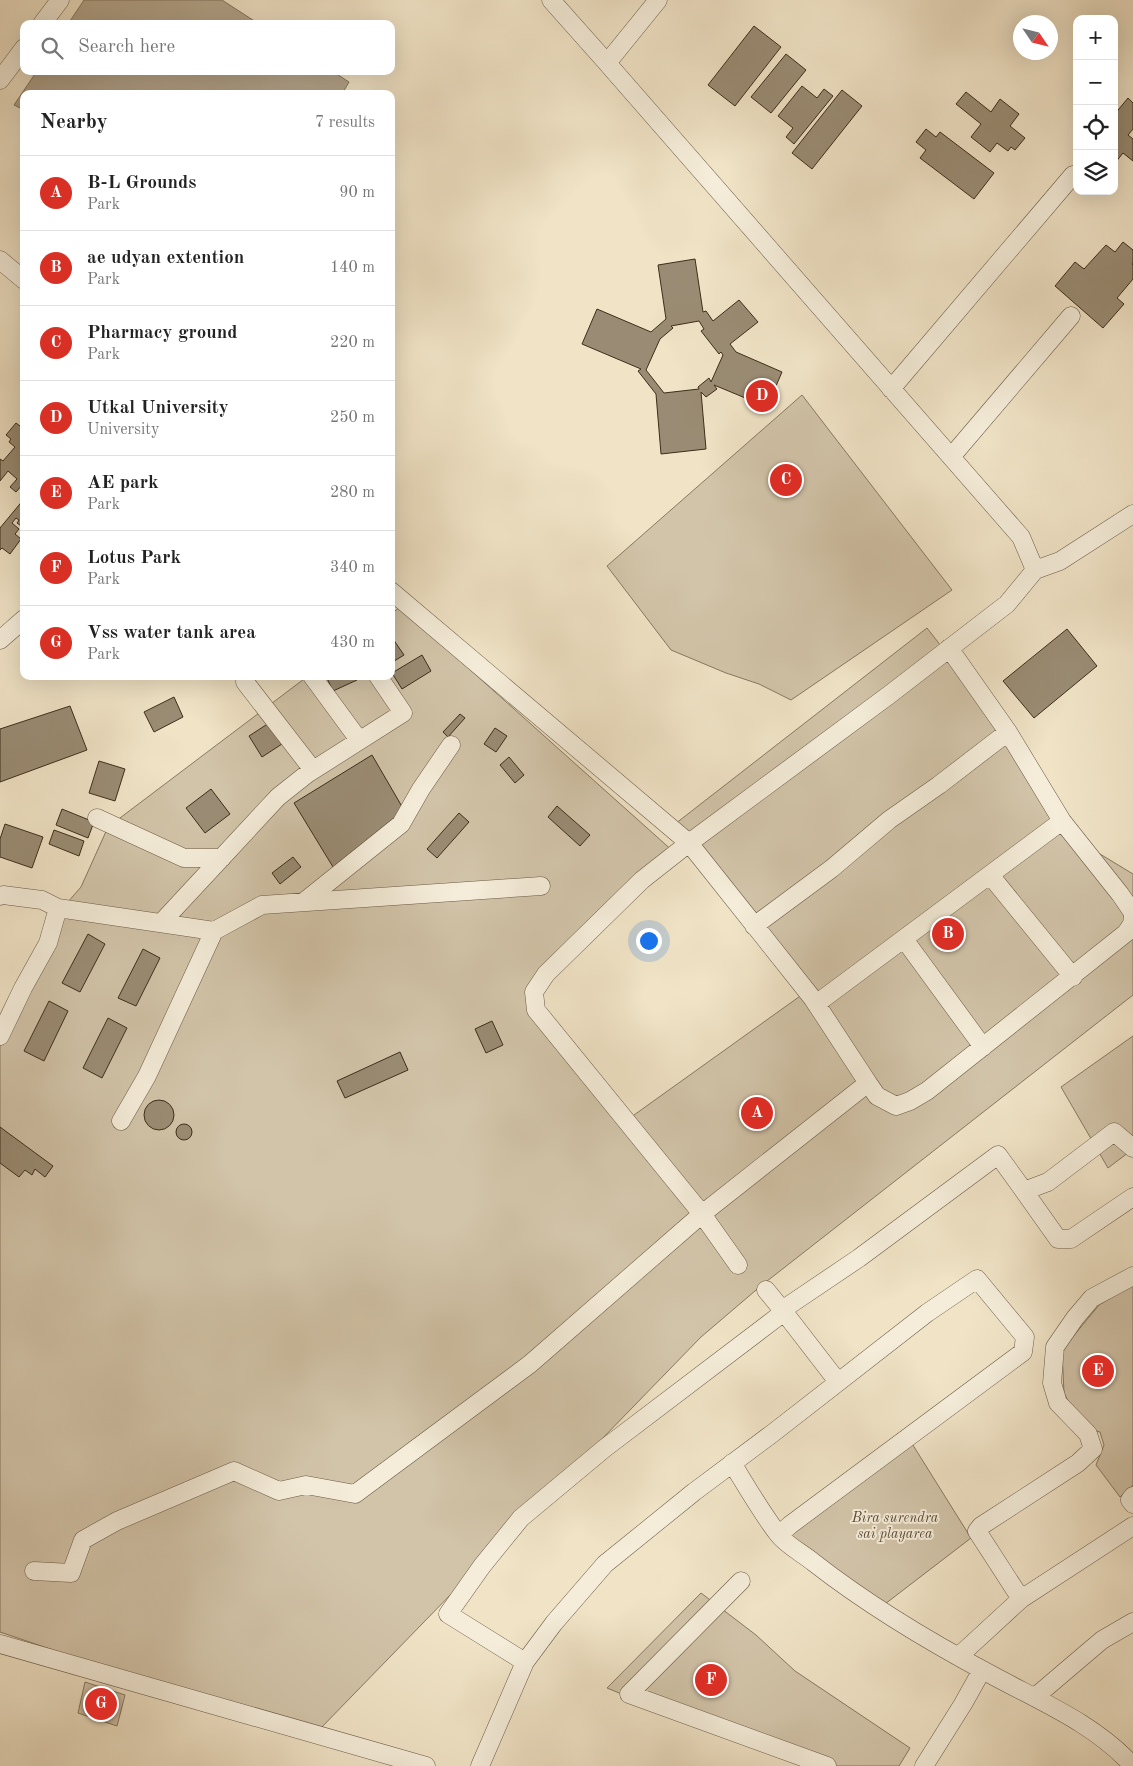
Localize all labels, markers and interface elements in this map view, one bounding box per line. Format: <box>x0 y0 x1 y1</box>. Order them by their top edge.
north arrow <box>1013 15 1058 60</box>
map controls <box>1073 15 1118 195</box>
button: + <box>1073 15 1118 60</box>
search box <box>20 20 395 75</box>
icon: search <box>38 34 66 62</box>
text: Search here <box>78 38 175 57</box>
button: − <box>1073 60 1118 105</box>
button: locate <box>1073 105 1118 150</box>
text: Nearby <box>40 112 108 133</box>
text: 7 results <box>315 115 375 131</box>
button: layers <box>1073 150 1118 195</box>
text: B-L Grounds <box>87 174 196 193</box>
text: A <box>50 185 62 201</box>
text: 90 m <box>339 185 375 201</box>
text: Park <box>87 197 120 213</box>
text: ae udyan extention <box>87 249 244 268</box>
text: B <box>50 260 62 276</box>
text: 140 m <box>330 260 375 276</box>
text: Park <box>87 272 120 288</box>
text: Pharmacy ground <box>87 324 237 343</box>
text: C <box>51 335 61 351</box>
text: 220 m <box>330 335 375 351</box>
text: Park <box>87 347 120 363</box>
pin: D <box>746 377 778 415</box>
text: Utkal University <box>87 399 229 418</box>
text: D <box>50 410 62 426</box>
text: 250 m <box>330 410 375 426</box>
text: University <box>87 422 159 438</box>
pin: C <box>770 461 802 499</box>
text: AE park <box>87 474 159 493</box>
text: E <box>50 485 62 501</box>
text: 280 m <box>330 485 375 501</box>
text: Park <box>87 497 120 513</box>
text: Lotus Park <box>87 549 181 568</box>
text: F <box>51 560 61 576</box>
text: 340 m <box>330 560 375 576</box>
text: Park <box>87 572 120 588</box>
text: Vss water tank area <box>87 624 256 643</box>
text: G <box>50 635 62 651</box>
text: 430 m <box>330 635 375 651</box>
text: Park <box>87 647 120 663</box>
pin: B <box>932 915 964 953</box>
your location <box>636 928 662 954</box>
pin: A <box>741 1094 773 1132</box>
pin: E <box>1082 1352 1114 1390</box>
park label: Bira surendra sai playarea <box>851 1511 939 1542</box>
pin: F <box>695 1661 727 1699</box>
pin: G <box>85 1685 117 1723</box>

